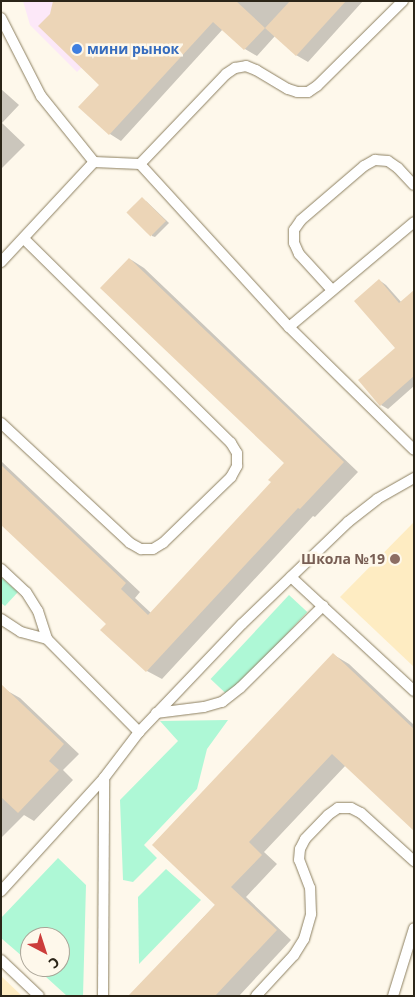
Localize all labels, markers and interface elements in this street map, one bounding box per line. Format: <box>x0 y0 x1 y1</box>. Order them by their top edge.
place label: мини рынок <box>87 41 179 57</box>
marker: мини рынок <box>71 43 83 55</box>
place label: Школа №19 <box>301 551 385 567</box>
marker: Школа №19 <box>389 553 401 565</box>
north arrow <box>20 927 70 977</box>
text: С <box>45 953 64 973</box>

